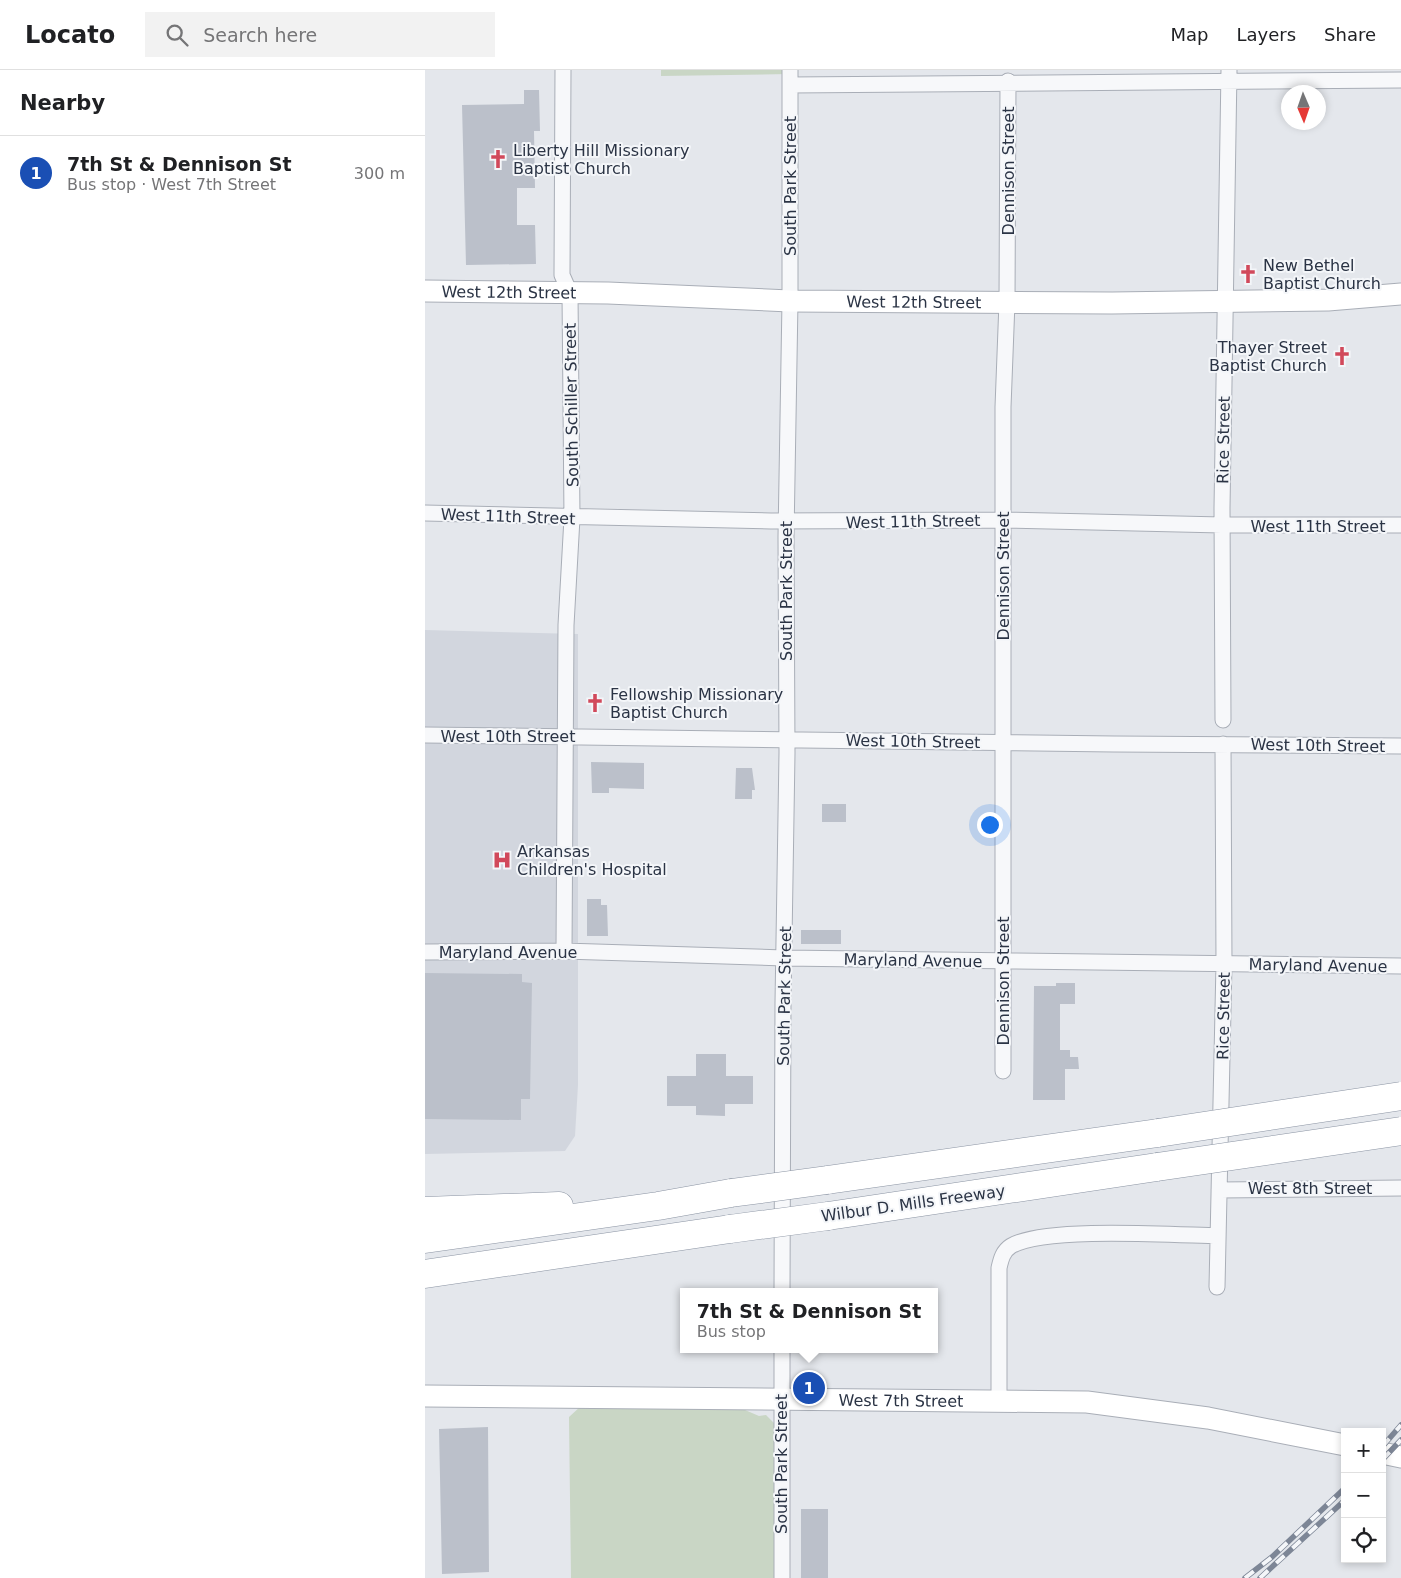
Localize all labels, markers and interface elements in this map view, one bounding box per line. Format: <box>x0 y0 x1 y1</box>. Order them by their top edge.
search box <box>145 12 495 57</box>
text: Locato <box>25 21 115 49</box>
icon: search <box>163 21 191 49</box>
text: Search here <box>203 24 317 46</box>
text: Map <box>1170 24 1208 45</box>
text: Layers <box>1236 24 1296 45</box>
text: Share <box>1324 24 1376 45</box>
north arrow <box>1281 85 1326 130</box>
text: Nearby <box>20 91 105 115</box>
street label: Dennison Street <box>999 107 1018 235</box>
street label: South Park Street <box>781 116 800 256</box>
place label: Liberty Hill Missionary Baptist Church <box>513 141 689 178</box>
church icon: Liberty Hill Missionary Baptist Church <box>487 148 509 170</box>
text: 7th St & Dennison St <box>67 153 292 175</box>
text: 1 <box>30 164 42 183</box>
text: 300 m <box>354 164 405 183</box>
text: Bus stop · West 7th Street <box>67 175 276 194</box>
place label: New Bethel Baptist Church <box>1263 256 1381 293</box>
church icon: New Bethel Baptist Church <box>1237 263 1259 285</box>
street label: West 12th Street <box>441 282 577 303</box>
street label: West 12th Street <box>846 292 981 312</box>
street label: South Schiller Street <box>561 323 582 487</box>
place label: Thayer Street Baptist Church <box>1209 338 1327 375</box>
church icon: Thayer Street Baptist Church <box>1331 345 1353 367</box>
street label: Rice Street <box>1213 396 1234 484</box>
street label: West 11th Street <box>440 505 576 528</box>
street label: West 11th Street <box>845 511 981 532</box>
street label: Dennison Street <box>994 512 1013 640</box>
street label: West 11th Street <box>1251 517 1385 536</box>
street label: South Park Street <box>777 521 796 661</box>
place label: Fellowship Missionary Baptist Church <box>610 685 783 722</box>
church icon: Fellowship Missionary Baptist Church <box>584 692 606 714</box>
street label: West 10th Street <box>441 727 575 746</box>
street label: West 10th Street <box>845 731 981 752</box>
street label: West 10th Street <box>1250 735 1386 756</box>
your location <box>977 812 1003 838</box>
place label: Arkansas Children's Hospital <box>517 842 667 879</box>
hospital icon: Arkansas Children's Hospital <box>491 849 513 871</box>
street label: Dennison Street <box>994 917 1013 1045</box>
street label: South Park Street <box>774 926 795 1066</box>
street label: Maryland Avenue <box>439 943 577 962</box>
street label: Maryland Avenue <box>843 950 983 971</box>
street label: Maryland Avenue <box>1248 955 1388 976</box>
street label: Rice Street <box>1213 972 1234 1060</box>
street label: West 8th Street <box>1248 1179 1372 1198</box>
street label: Wilbur D. Mills Freeway <box>820 1181 1006 1226</box>
popup <box>680 1288 938 1353</box>
text: 7th St & Dennison St <box>697 1300 921 1322</box>
text: Bus stop <box>697 1322 766 1341</box>
pin: 1 <box>793 1369 825 1407</box>
street label: West 7th Street <box>838 1391 963 1411</box>
street label: South Park Street <box>772 1394 791 1534</box>
map controls <box>1341 1428 1386 1563</box>
button: + <box>1341 1428 1386 1473</box>
button: − <box>1341 1473 1386 1518</box>
button: locate <box>1341 1518 1386 1563</box>

